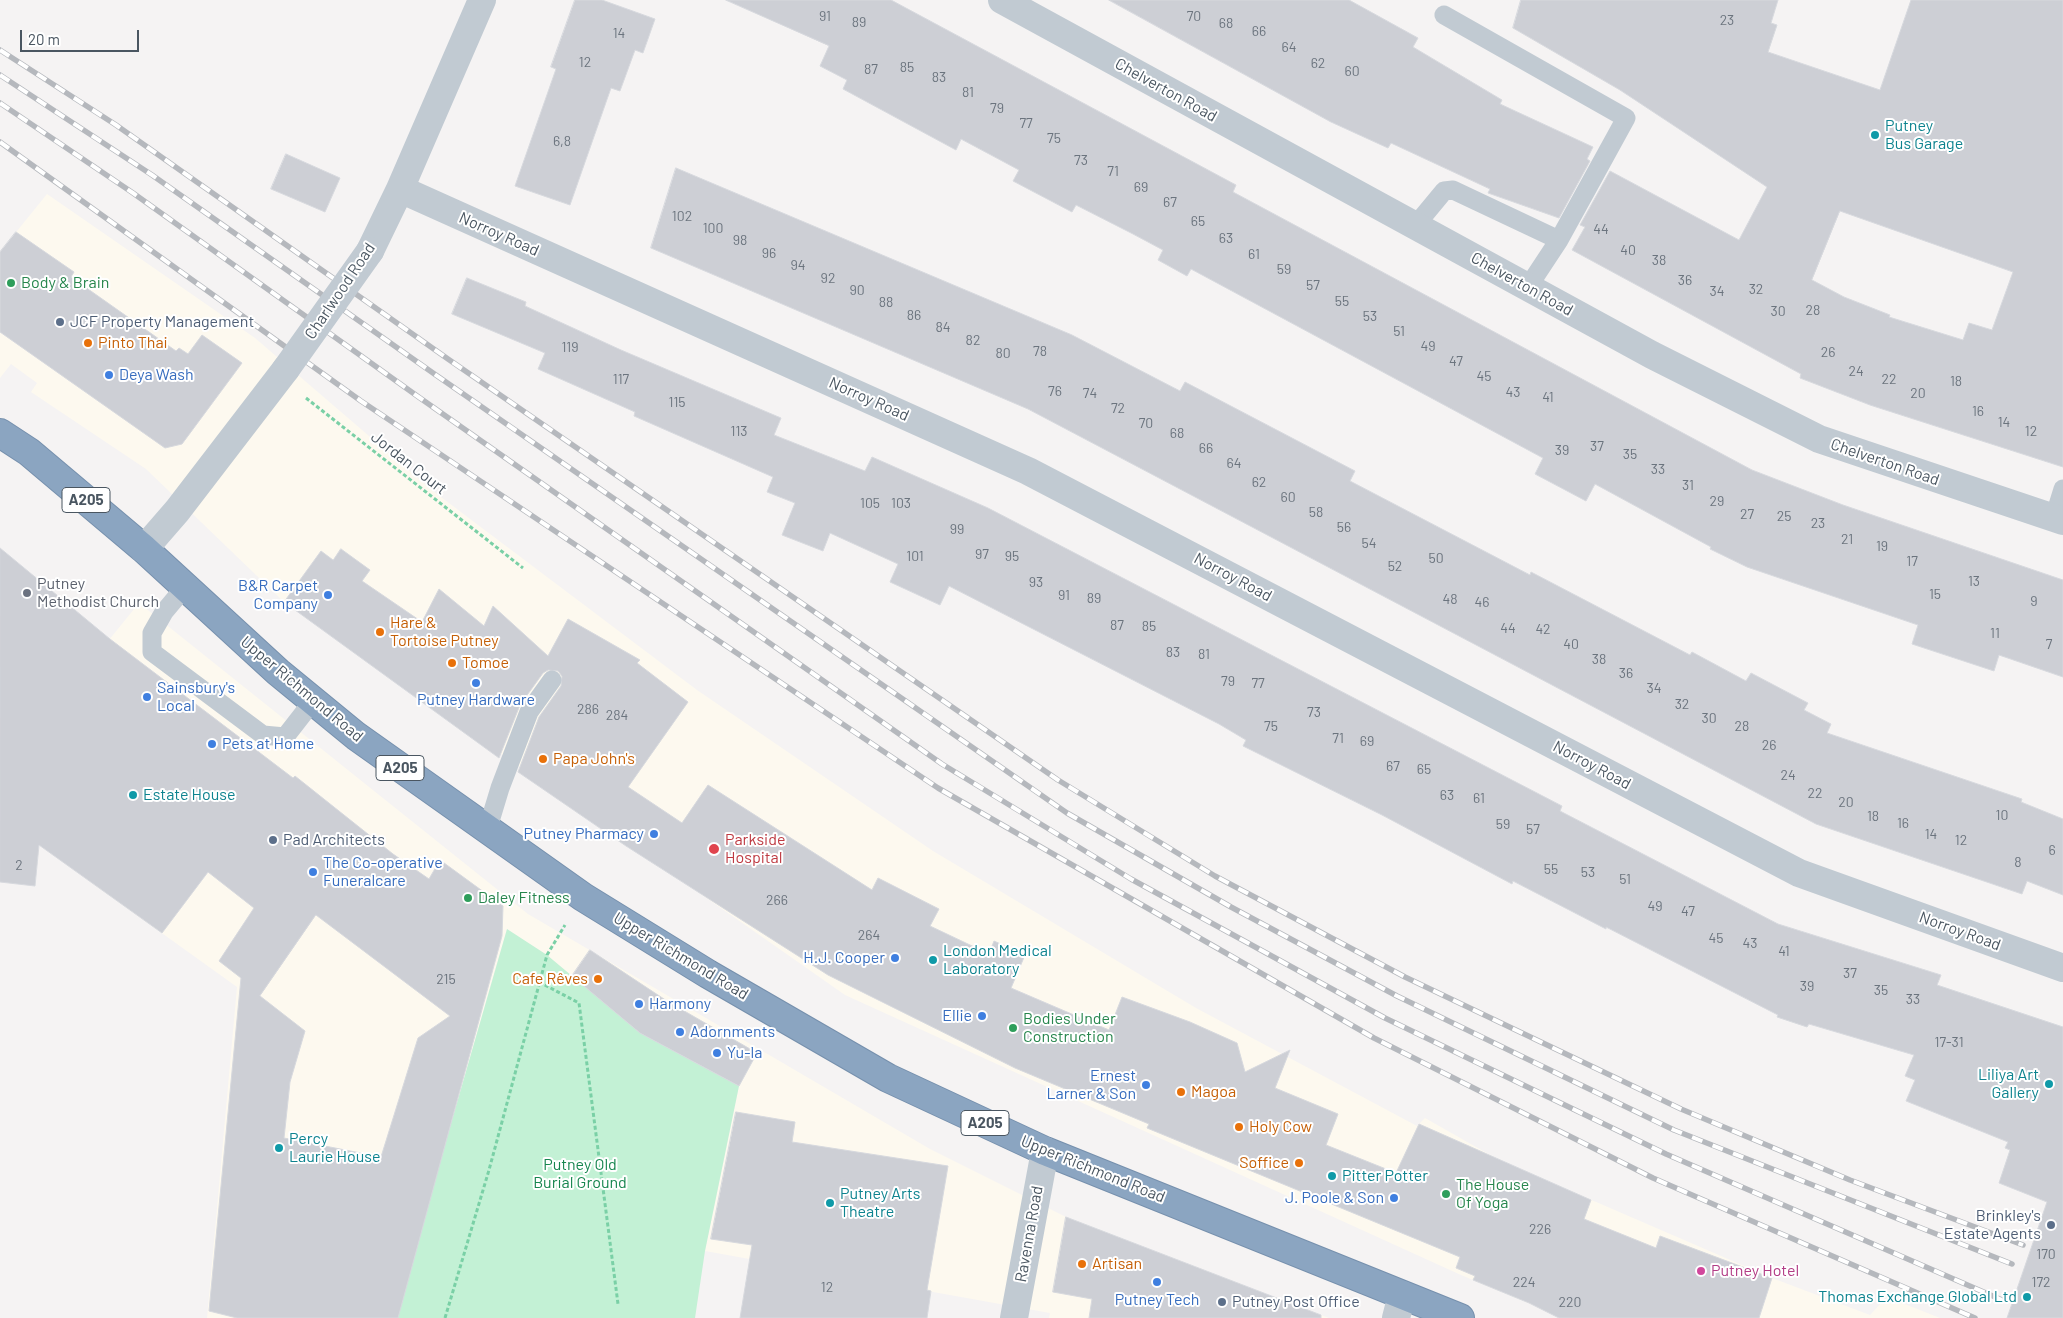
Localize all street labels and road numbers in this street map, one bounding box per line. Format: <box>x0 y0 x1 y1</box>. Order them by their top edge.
street label: Chelverton Road <box>1112 54 1220 126</box>
street label: Norroy Road <box>456 208 542 260</box>
street label: Charlwood Road <box>301 239 379 343</box>
street label: Chelverton Road <box>1468 248 1576 320</box>
street label: Norroy Road <box>826 373 912 425</box>
street label: Jordan Court <box>367 427 451 499</box>
street label: Chelverton Road <box>1828 434 1942 490</box>
road number: A205 <box>62 488 110 512</box>
street label: Norroy Road <box>1191 548 1275 606</box>
street label: Upper Richmond Road <box>237 632 367 746</box>
street label: Norroy Road <box>1550 736 1634 794</box>
road number: A205 <box>376 756 424 780</box>
street label: Norroy Road <box>1917 907 2003 955</box>
street label: Upper Richmond Road <box>610 908 752 1004</box>
road number: A205 <box>961 1110 1009 1136</box>
street label: Upper Richmond Road <box>1018 1131 1168 1207</box>
street label: Ravenna Road <box>1011 1184 1047 1284</box>

